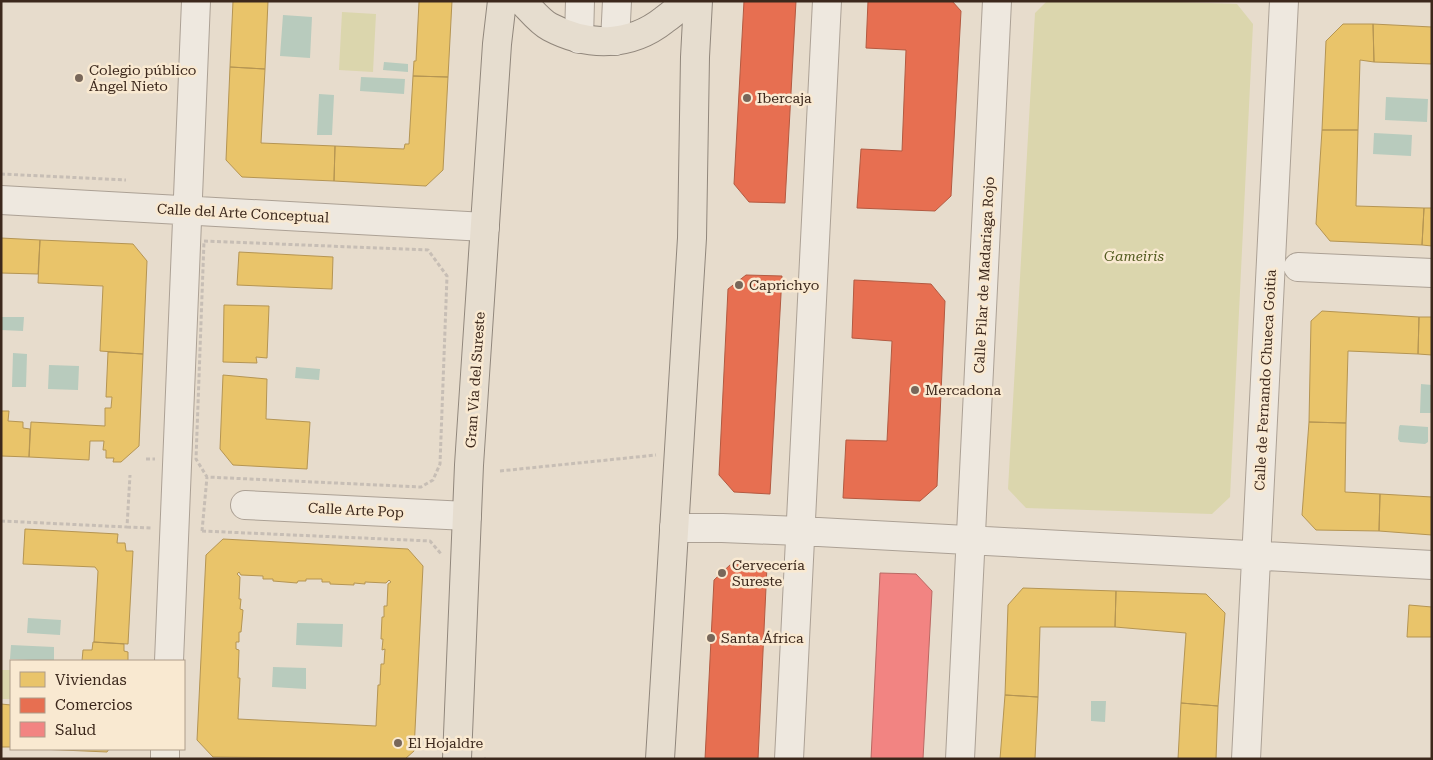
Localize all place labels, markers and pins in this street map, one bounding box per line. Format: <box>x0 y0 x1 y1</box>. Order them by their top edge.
place label: Colegio público Ángel Nieto <box>89 62 196 94</box>
marker: Colegio público Ángel Nieto <box>73 72 85 84</box>
place label: Ibercaja <box>757 90 812 106</box>
marker: Ibercaja <box>741 92 753 104</box>
place label: Caprichyo <box>749 277 819 293</box>
marker: Caprichyo <box>733 279 745 291</box>
place label: Mercadona <box>925 382 1001 398</box>
marker: Mercadona <box>909 384 921 396</box>
place label: Cervecería Sureste <box>732 557 805 589</box>
marker: Cervecería Sureste <box>716 567 728 579</box>
place label: Santa África <box>721 630 804 646</box>
marker: Santa África <box>705 632 717 644</box>
place label: El Hojaldre <box>408 735 484 751</box>
marker: El Hojaldre <box>392 737 404 749</box>

